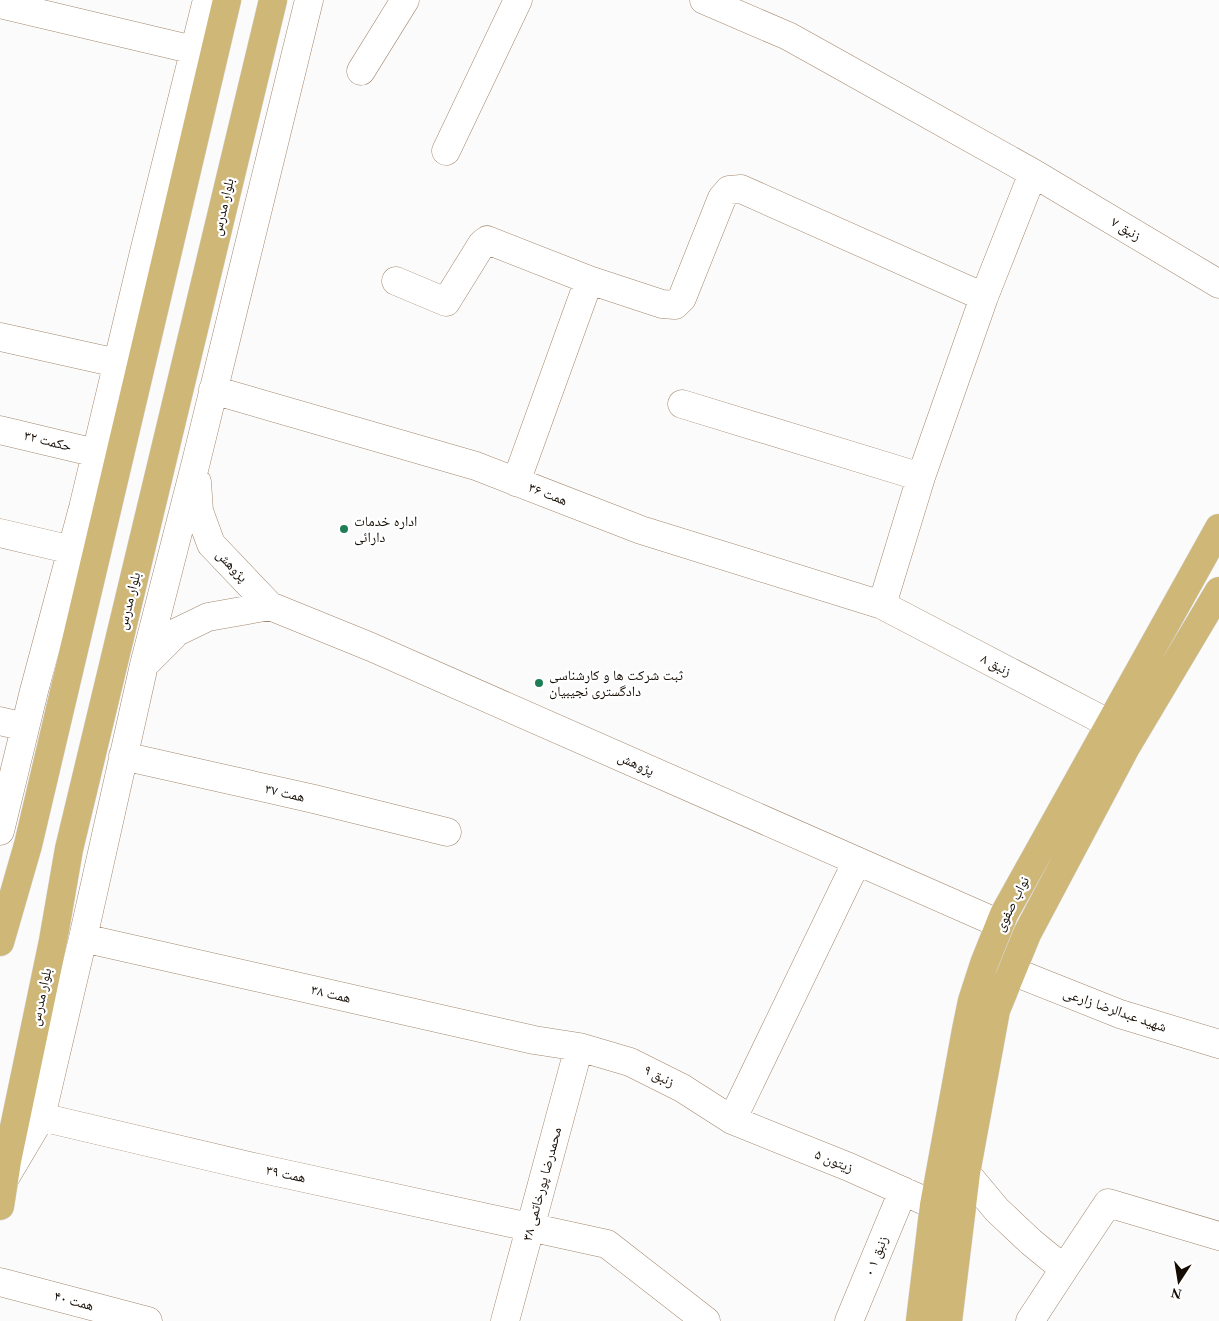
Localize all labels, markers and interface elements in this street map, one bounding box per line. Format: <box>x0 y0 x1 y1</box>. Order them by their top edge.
street label: بلوار مدرس <box>209 177 238 238</box>
street label: زنبق ۷ <box>1107 214 1144 245</box>
street label: حکمت ۳۲ <box>23 428 73 454</box>
street label: همت ۳۶ <box>526 480 570 508</box>
place label: اداره خدمات دارائی <box>354 514 417 546</box>
marker: اداره خدمات دارائی <box>338 523 350 535</box>
street label: پژوهش <box>213 547 251 586</box>
street label: بلوار مدرس <box>115 571 144 632</box>
street label: زنبق ۸ <box>977 651 1014 681</box>
place label: ثبت شرکت ها و کارشناسی دادگستری نجیبیان <box>549 668 683 700</box>
marker: ثبت شرکت ها و کارشناسی دادگستری نجیبیان <box>533 677 545 689</box>
street label: پژوهش <box>615 749 657 780</box>
street label: همت ۳۷ <box>264 781 306 805</box>
street label: نواب صفوی <box>992 874 1033 934</box>
street label: بلوار مدرس <box>28 967 55 1027</box>
street label: همت ۳۸ <box>310 982 352 1006</box>
street label: شهید عبدالرضا زارعی <box>1061 985 1169 1036</box>
street label: زنبق ۹ <box>640 1062 677 1092</box>
street label: محمدرضا پورخاتمی ۳۸ <box>520 1126 565 1243</box>
street label: زیتون ۵ <box>812 1147 855 1176</box>
street label: همت ۳۹ <box>265 1162 307 1186</box>
street label: زنبق ۱ ۰ <box>861 1234 893 1279</box>
north arrow <box>1154 1256 1204 1306</box>
text: N <box>1170 1285 1183 1302</box>
street label: همت ۴۰ <box>53 1289 95 1313</box>

